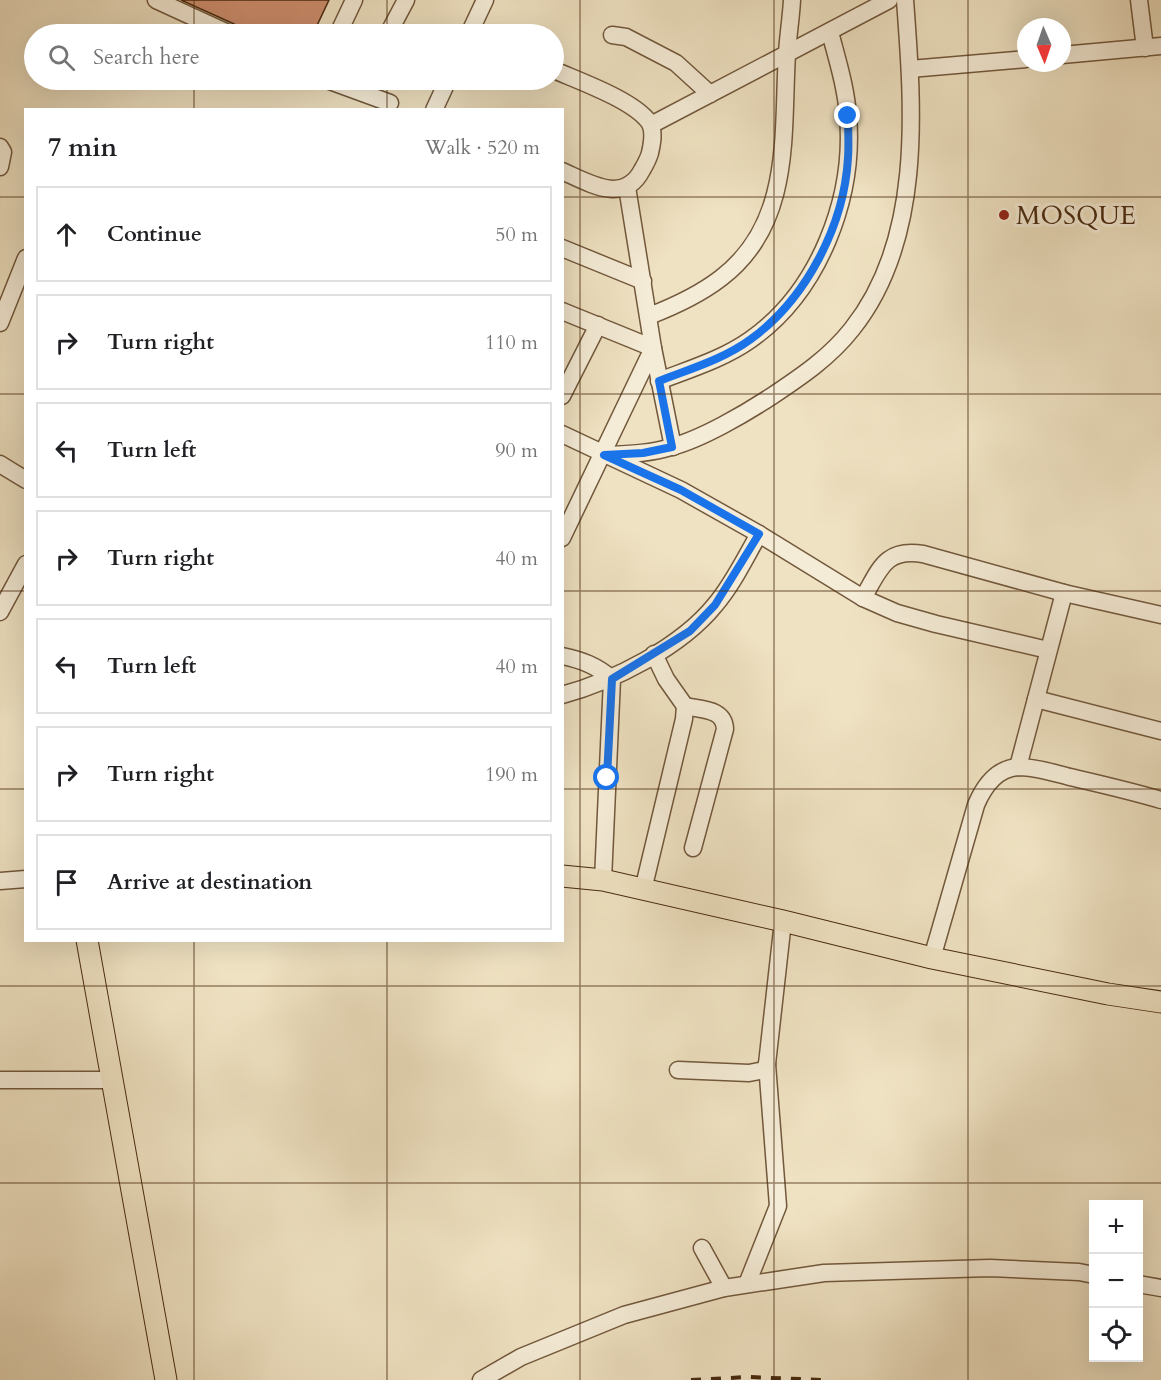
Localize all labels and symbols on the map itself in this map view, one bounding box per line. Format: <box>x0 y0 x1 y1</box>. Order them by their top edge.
north arrow <box>1017 18 1071 72</box>
route end <box>834 102 860 128</box>
place label: MOSQUE <box>1016 198 1136 233</box>
marker: MOSQUE <box>997 208 1011 222</box>
route start <box>593 764 619 790</box>

